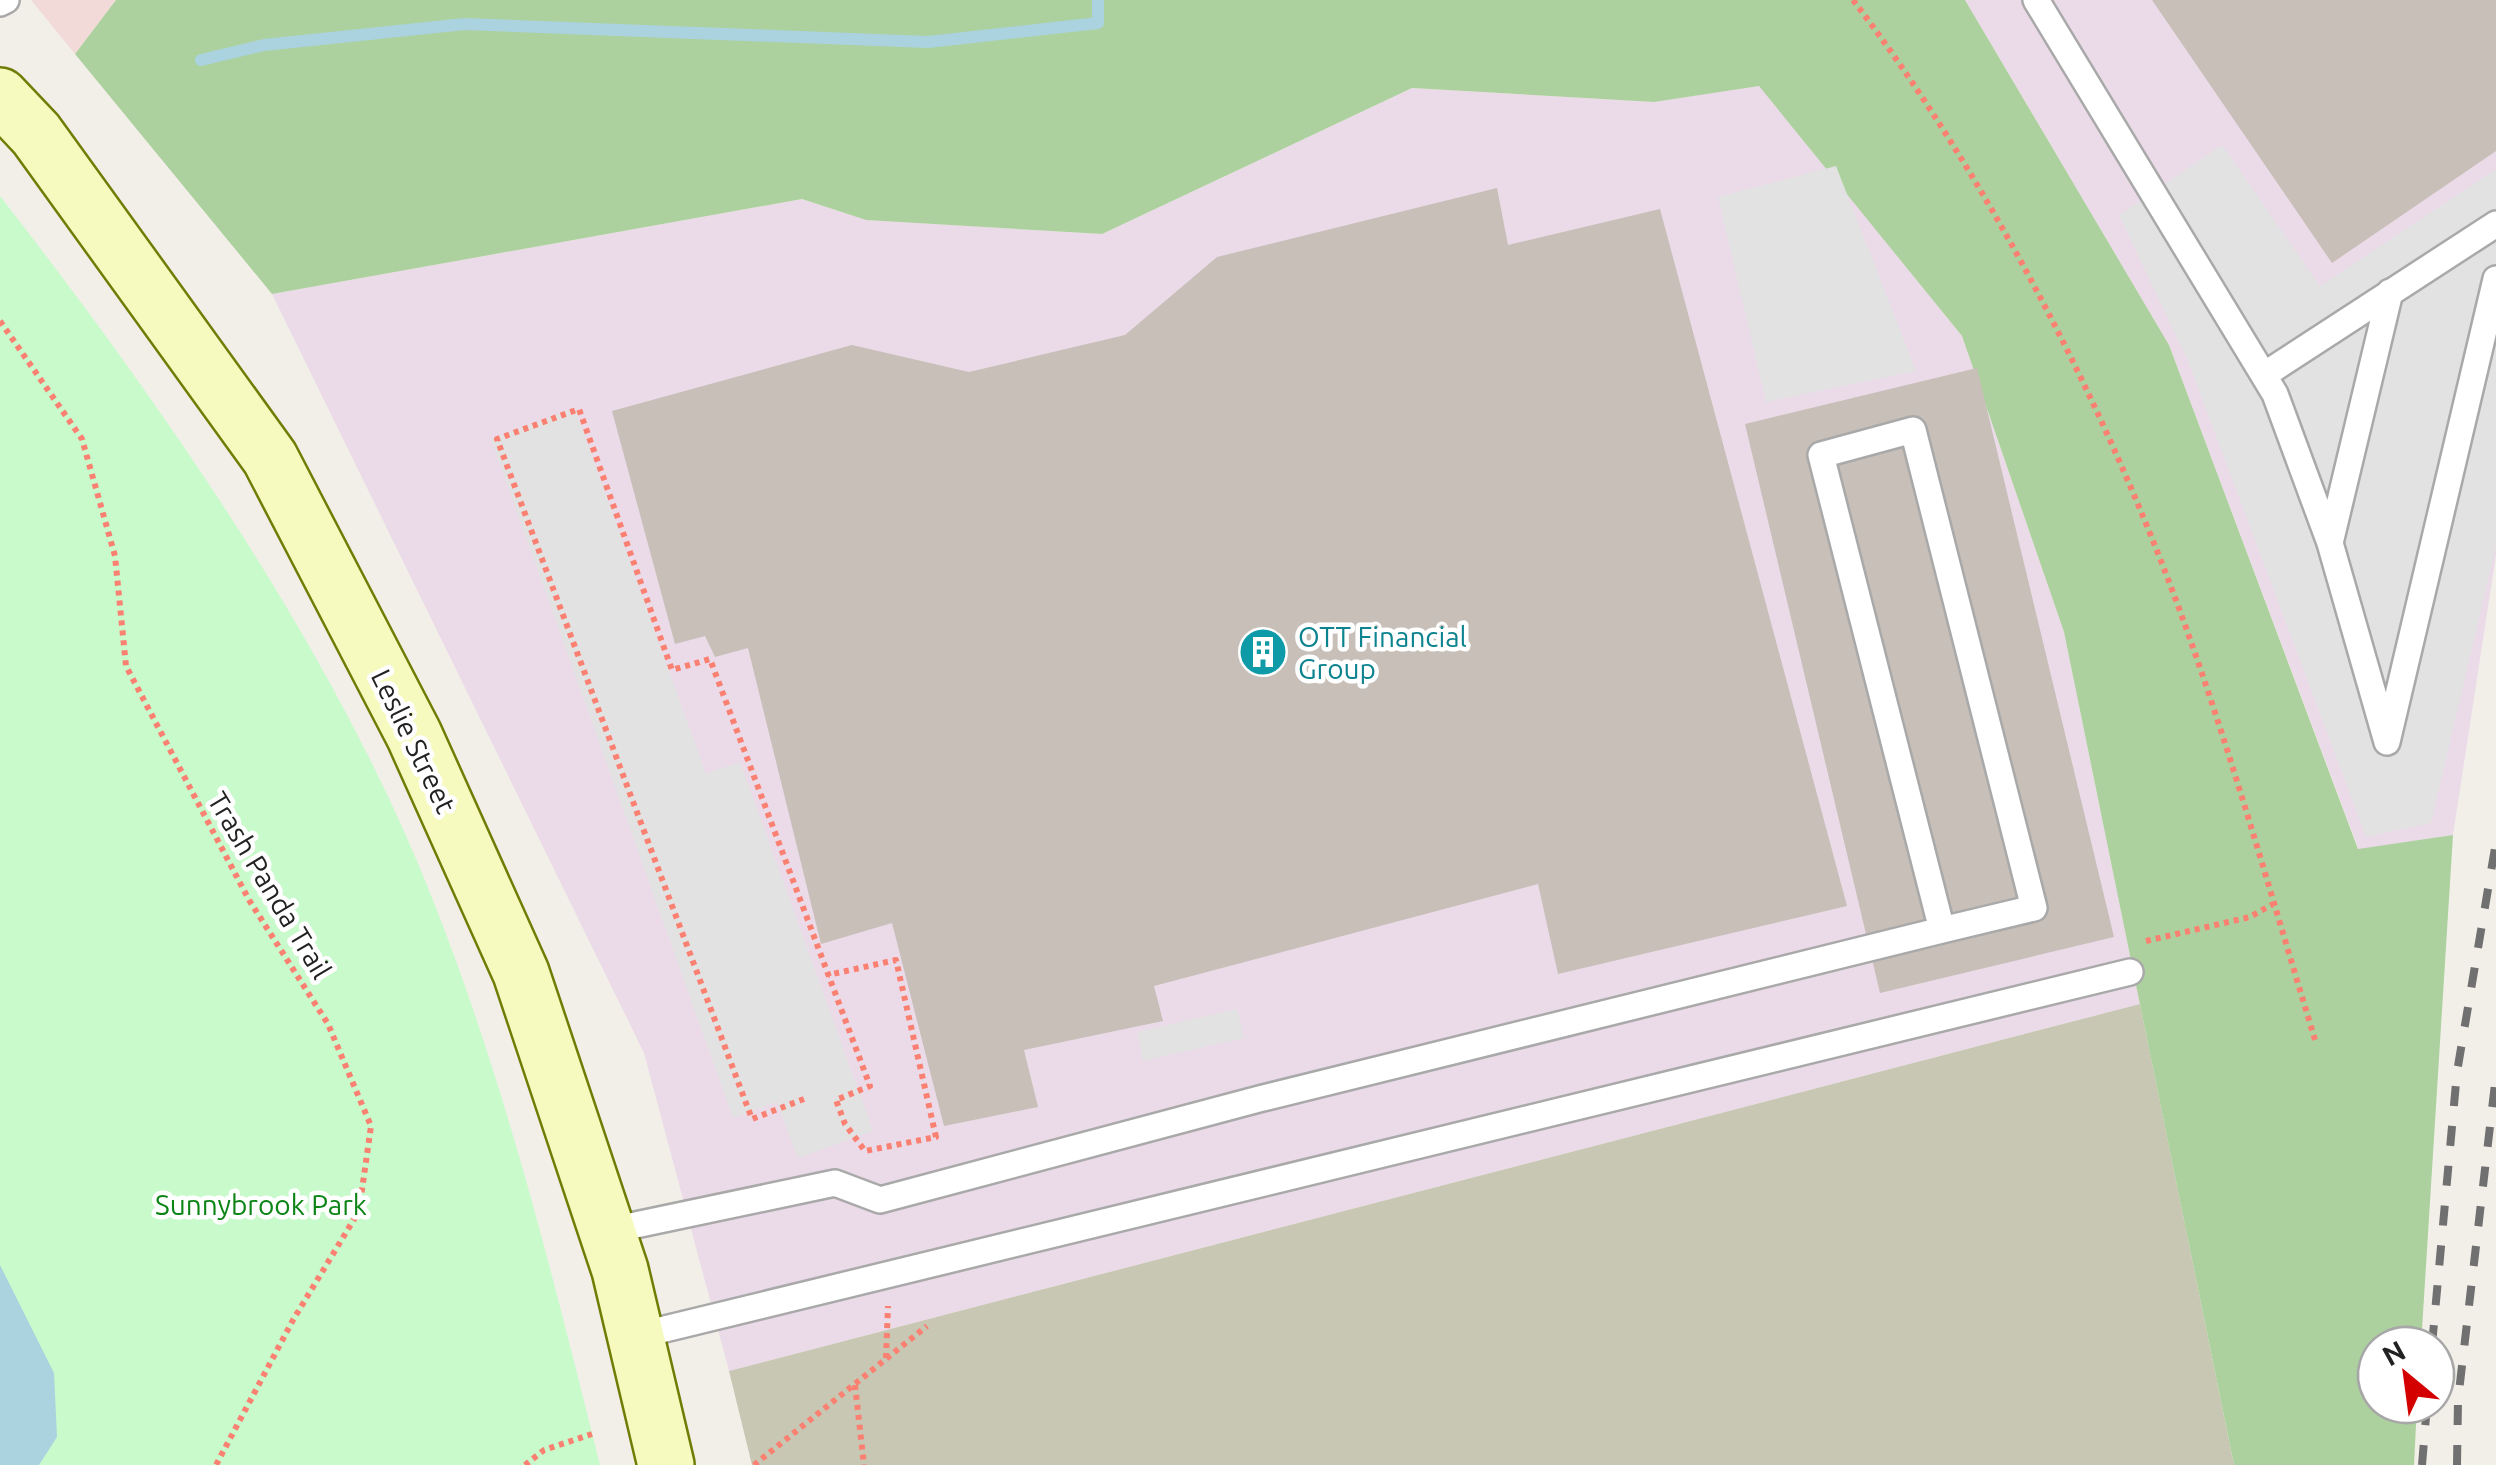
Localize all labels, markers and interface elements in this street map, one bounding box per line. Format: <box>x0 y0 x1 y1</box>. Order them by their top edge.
place label: OTT Financial Group <box>1298 621 1467 684</box>
building icon: OTT Financial Group <box>1237 626 1289 678</box>
street label: Leslie Street <box>366 664 462 818</box>
street label: Trash Panda Trail <box>202 786 338 984</box>
park label: Sunnybrook Park <box>155 1189 367 1220</box>
north arrow <box>2356 1325 2456 1425</box>
text: N <box>2377 1334 2410 1371</box>

